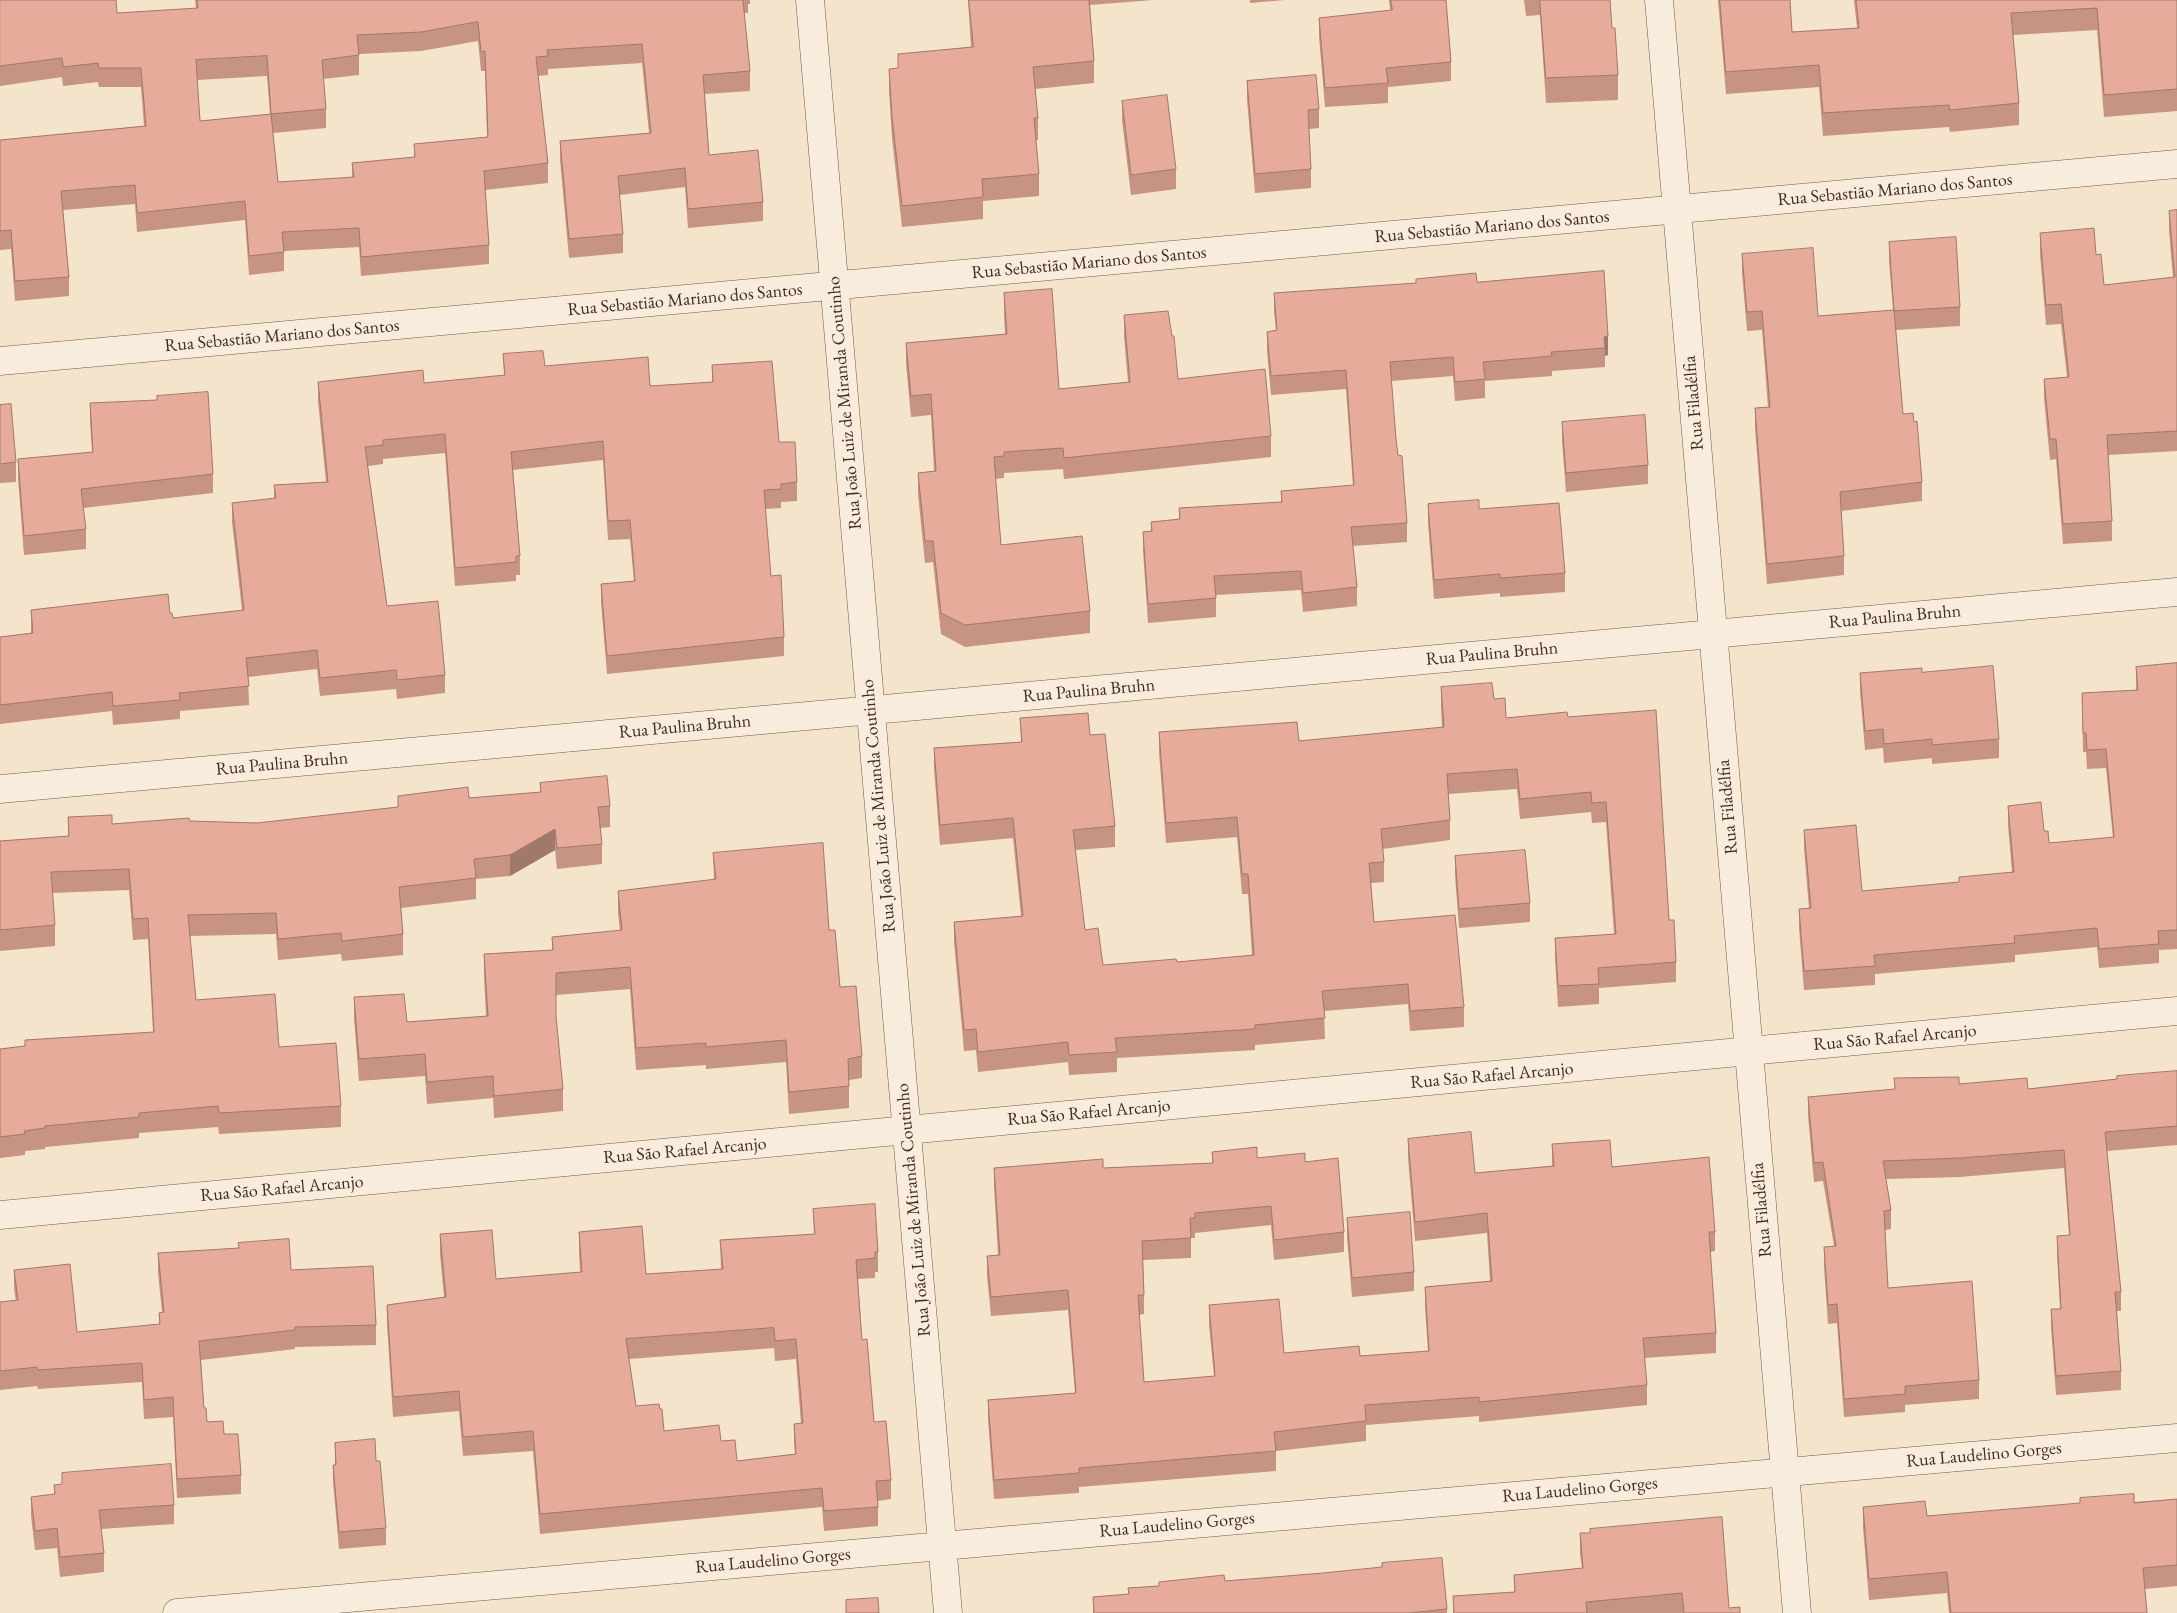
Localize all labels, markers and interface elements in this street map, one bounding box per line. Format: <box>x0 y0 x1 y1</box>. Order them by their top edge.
street label: Rua Sebastião Mariano dos Santos <box>1777 169 2013 211</box>
street label: Rua Sebastião Mariano dos Santos <box>1374 206 1610 248</box>
street label: Rua Sebastião Mariano dos Santos <box>971 242 1207 284</box>
street label: Rua João Luiz de Miranda Coutinho <box>823 275 867 531</box>
street label: Rua Sebastião Mariano dos Santos <box>567 279 803 321</box>
street label: Rua Sebastião Mariano dos Santos <box>164 315 400 357</box>
street label: Rua Filadélfia <box>1679 355 1709 451</box>
street label: Rua Paulina Bruhn <box>1828 600 1962 634</box>
street label: Rua Paulina Bruhn <box>1425 637 1559 671</box>
street label: Rua Paulina Bruhn <box>1022 674 1156 708</box>
street label: Rua João Luiz de Miranda Coutinho <box>857 678 901 934</box>
street label: Rua Paulina Bruhn <box>618 710 752 744</box>
street label: Rua Paulina Bruhn <box>215 747 349 781</box>
street label: Rua Filadélfia <box>1713 759 1743 855</box>
street label: Rua São Rafael Arcanjo <box>1812 1020 1978 1056</box>
street label: Rua São Rafael Arcanjo <box>1409 1058 1575 1094</box>
street label: Rua João Luiz de Miranda Coutinho <box>892 1082 936 1338</box>
street label: Rua São Rafael Arcanjo <box>1006 1095 1172 1131</box>
street label: Rua São Rafael Arcanjo <box>602 1133 768 1169</box>
street label: Rua Filadélfia <box>1747 1162 1777 1258</box>
street label: Rua São Rafael Arcanjo <box>199 1171 365 1207</box>
street label: Rua Laudelino Gorges <box>1905 1437 2063 1473</box>
street label: Rua Laudelino Gorges <box>1501 1472 1659 1508</box>
street label: Rua Laudelino Gorges <box>1098 1507 1256 1543</box>
street label: Rua Laudelino Gorges <box>694 1543 852 1579</box>

